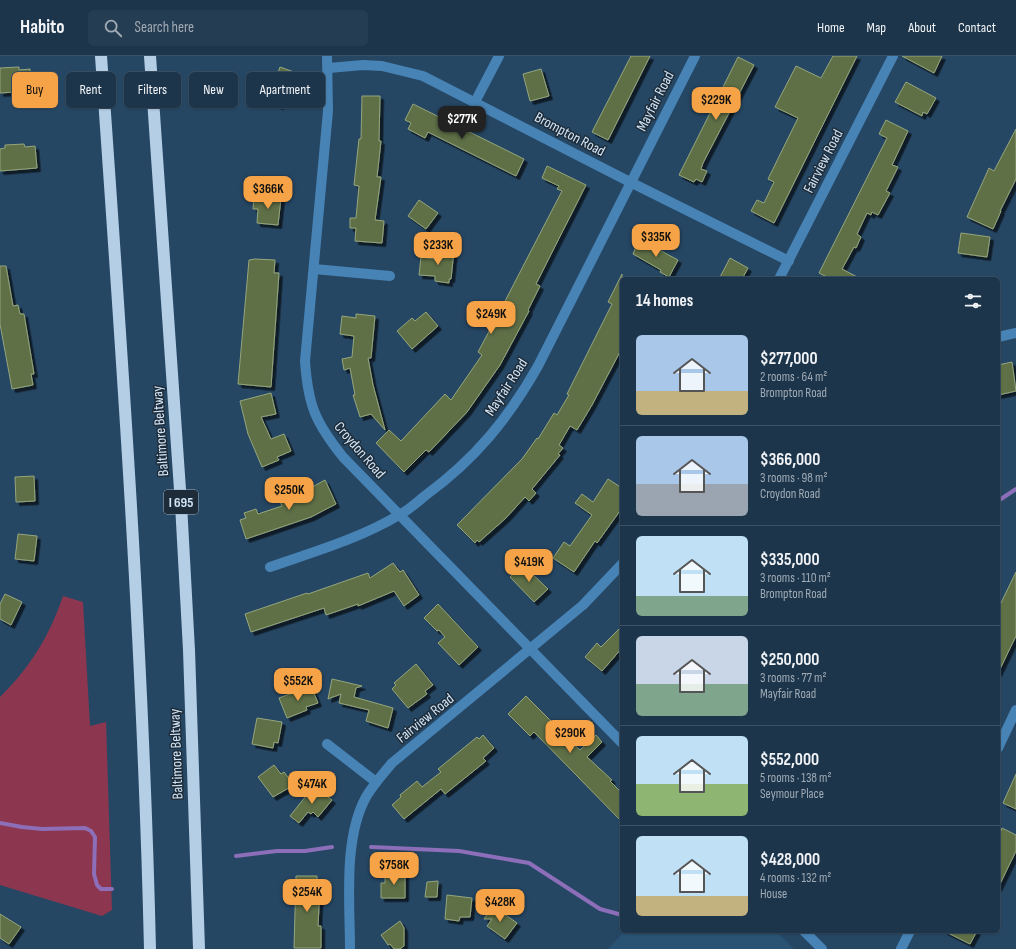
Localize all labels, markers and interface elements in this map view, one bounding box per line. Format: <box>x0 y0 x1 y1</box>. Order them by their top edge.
search box <box>88 10 368 46</box>
text: Habito <box>20 16 64 39</box>
icon: search <box>102 17 124 39</box>
text: Search here <box>134 18 194 37</box>
text: Home <box>817 19 845 36</box>
text: Map <box>867 19 886 36</box>
text: About <box>908 19 936 36</box>
text: Contact <box>958 19 996 36</box>
street label: Mayfair Road <box>632 68 679 134</box>
chip: Buy <box>12 72 58 108</box>
chip: Rent <box>66 72 116 108</box>
chip: Filters <box>124 72 181 108</box>
chip: New <box>189 72 238 108</box>
chip: Apartment <box>246 72 325 108</box>
pin: $229K <box>688 87 744 121</box>
text: $229K <box>701 92 731 108</box>
pin: $277K <box>434 106 490 140</box>
street label: Brompton Road <box>531 108 608 161</box>
text: $277K <box>447 111 477 127</box>
street label: Fairview Road <box>799 126 848 196</box>
pin: $366K <box>240 176 296 210</box>
text: $366K <box>252 181 284 197</box>
pin: $335K <box>628 224 684 258</box>
text: $335K <box>641 229 671 245</box>
pin: $233K <box>410 232 466 266</box>
text: $233K <box>423 237 453 253</box>
icon: filters <box>962 290 984 312</box>
text: 14 homes <box>636 291 693 311</box>
pin: $249K <box>463 301 519 335</box>
text: $249K <box>476 306 506 322</box>
text: $277,000 <box>760 349 818 369</box>
icon: home <box>668 351 716 399</box>
street label: Mayfair Road <box>481 355 532 420</box>
text: 2 rooms · 64 m² <box>760 369 827 385</box>
street label: Baltimore Beltway <box>148 385 173 477</box>
text: Brompton Road <box>760 385 827 401</box>
street label: Croydon Road <box>330 418 390 483</box>
text: $366,000 <box>760 450 820 470</box>
icon: home <box>668 452 716 500</box>
text: 3 rooms · 98 m² <box>760 470 827 486</box>
pin: $250K <box>261 477 317 511</box>
text: $250K <box>274 482 304 498</box>
text: Croydon Road <box>760 486 820 502</box>
road number: I 695 <box>164 490 198 514</box>
pin: $419K <box>501 549 557 583</box>
text: $335,000 <box>760 550 819 570</box>
icon: home <box>668 552 716 600</box>
text: $419K <box>514 554 544 570</box>
text: 3 rooms · 110 m² <box>760 570 831 586</box>
text: Brompton Road <box>760 586 827 602</box>
text: $250,000 <box>760 650 819 670</box>
icon: home <box>668 652 716 700</box>
pin: $552K <box>270 668 326 702</box>
text: 3 rooms · 77 m² <box>760 670 826 686</box>
text: $552K <box>283 673 313 689</box>
text: Mayfair Road <box>760 686 816 702</box>
street label: Fairview Road <box>393 689 458 747</box>
street label: Baltimore Beltway <box>165 708 188 800</box>
pin: $290K <box>542 720 598 754</box>
text: $290K <box>554 725 586 741</box>
text: $552,000 <box>760 750 819 770</box>
icon: home <box>668 752 716 800</box>
text: 5 rooms · 138 m² <box>760 770 831 786</box>
pin: $474K <box>284 771 340 805</box>
text: $474K <box>297 776 327 792</box>
text: Seymour Place <box>760 786 824 802</box>
text: $428,000 <box>760 850 820 870</box>
pin: $758K <box>366 852 422 886</box>
icon: home <box>668 852 716 900</box>
text: $758K <box>379 857 409 873</box>
text: 4 rooms · 132 m² <box>760 870 831 886</box>
pin: $254K <box>279 879 335 913</box>
text: $254K <box>292 884 322 900</box>
text: House <box>760 886 787 902</box>
pin: $428K <box>472 889 528 923</box>
text: $428K <box>485 894 515 910</box>

